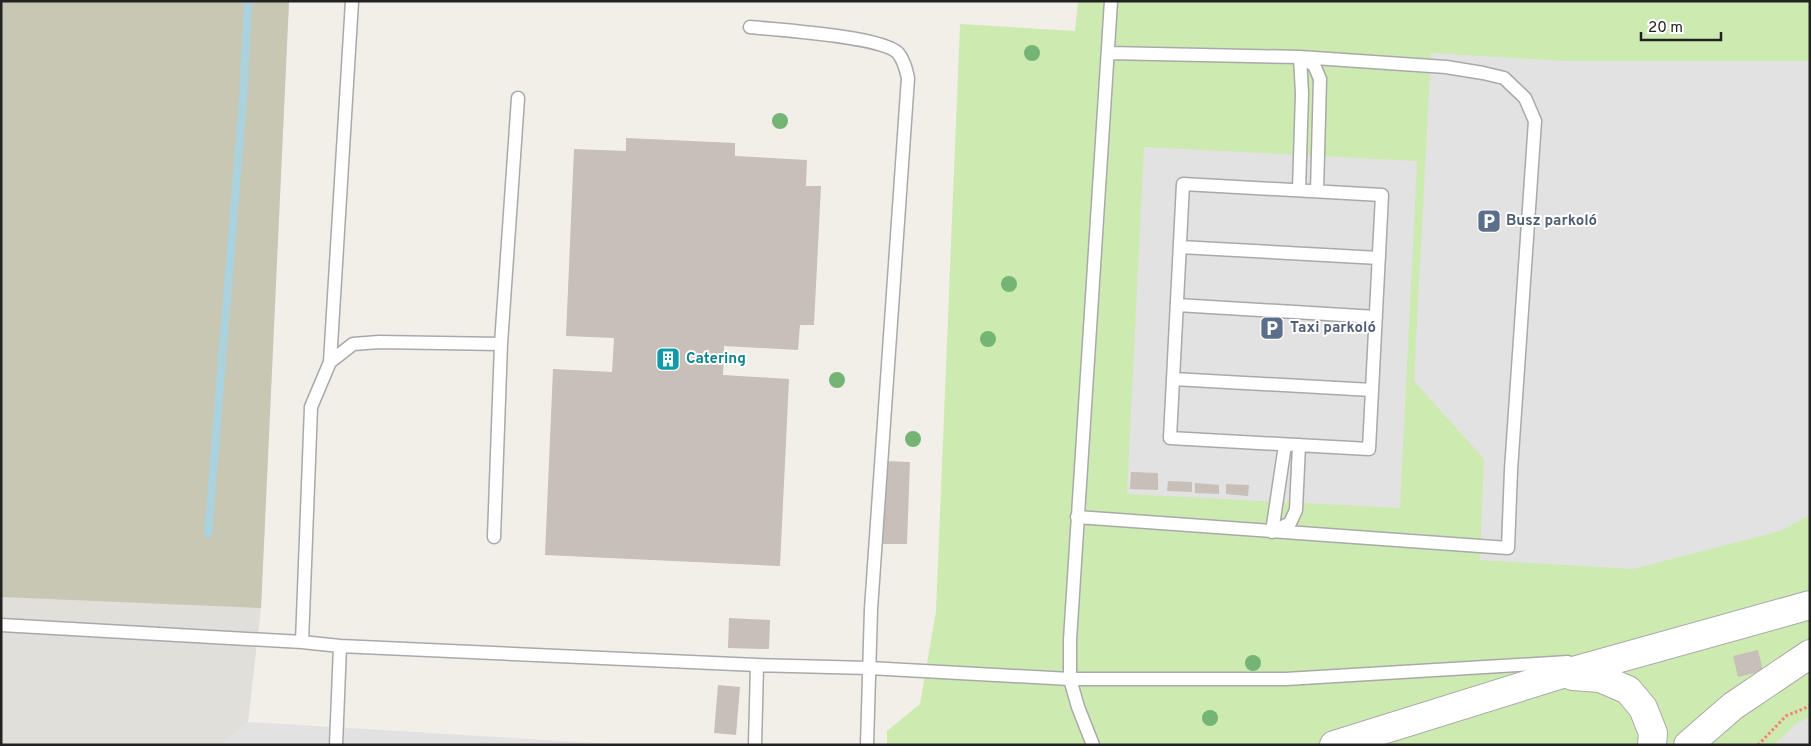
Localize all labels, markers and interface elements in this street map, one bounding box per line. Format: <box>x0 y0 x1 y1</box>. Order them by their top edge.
scale bar <box>1641 10 1721 42</box>
text: 20 m <box>1648 19 1683 38</box>
parking icon: Busz parkoló <box>1476 208 1502 234</box>
place label: Busz parkoló <box>1506 212 1597 231</box>
parking icon: Taxi parkoló <box>1259 315 1285 341</box>
place label: Taxi parkoló <box>1290 319 1376 338</box>
building icon: Catering <box>655 346 681 372</box>
place label: Catering <box>686 350 746 369</box>

